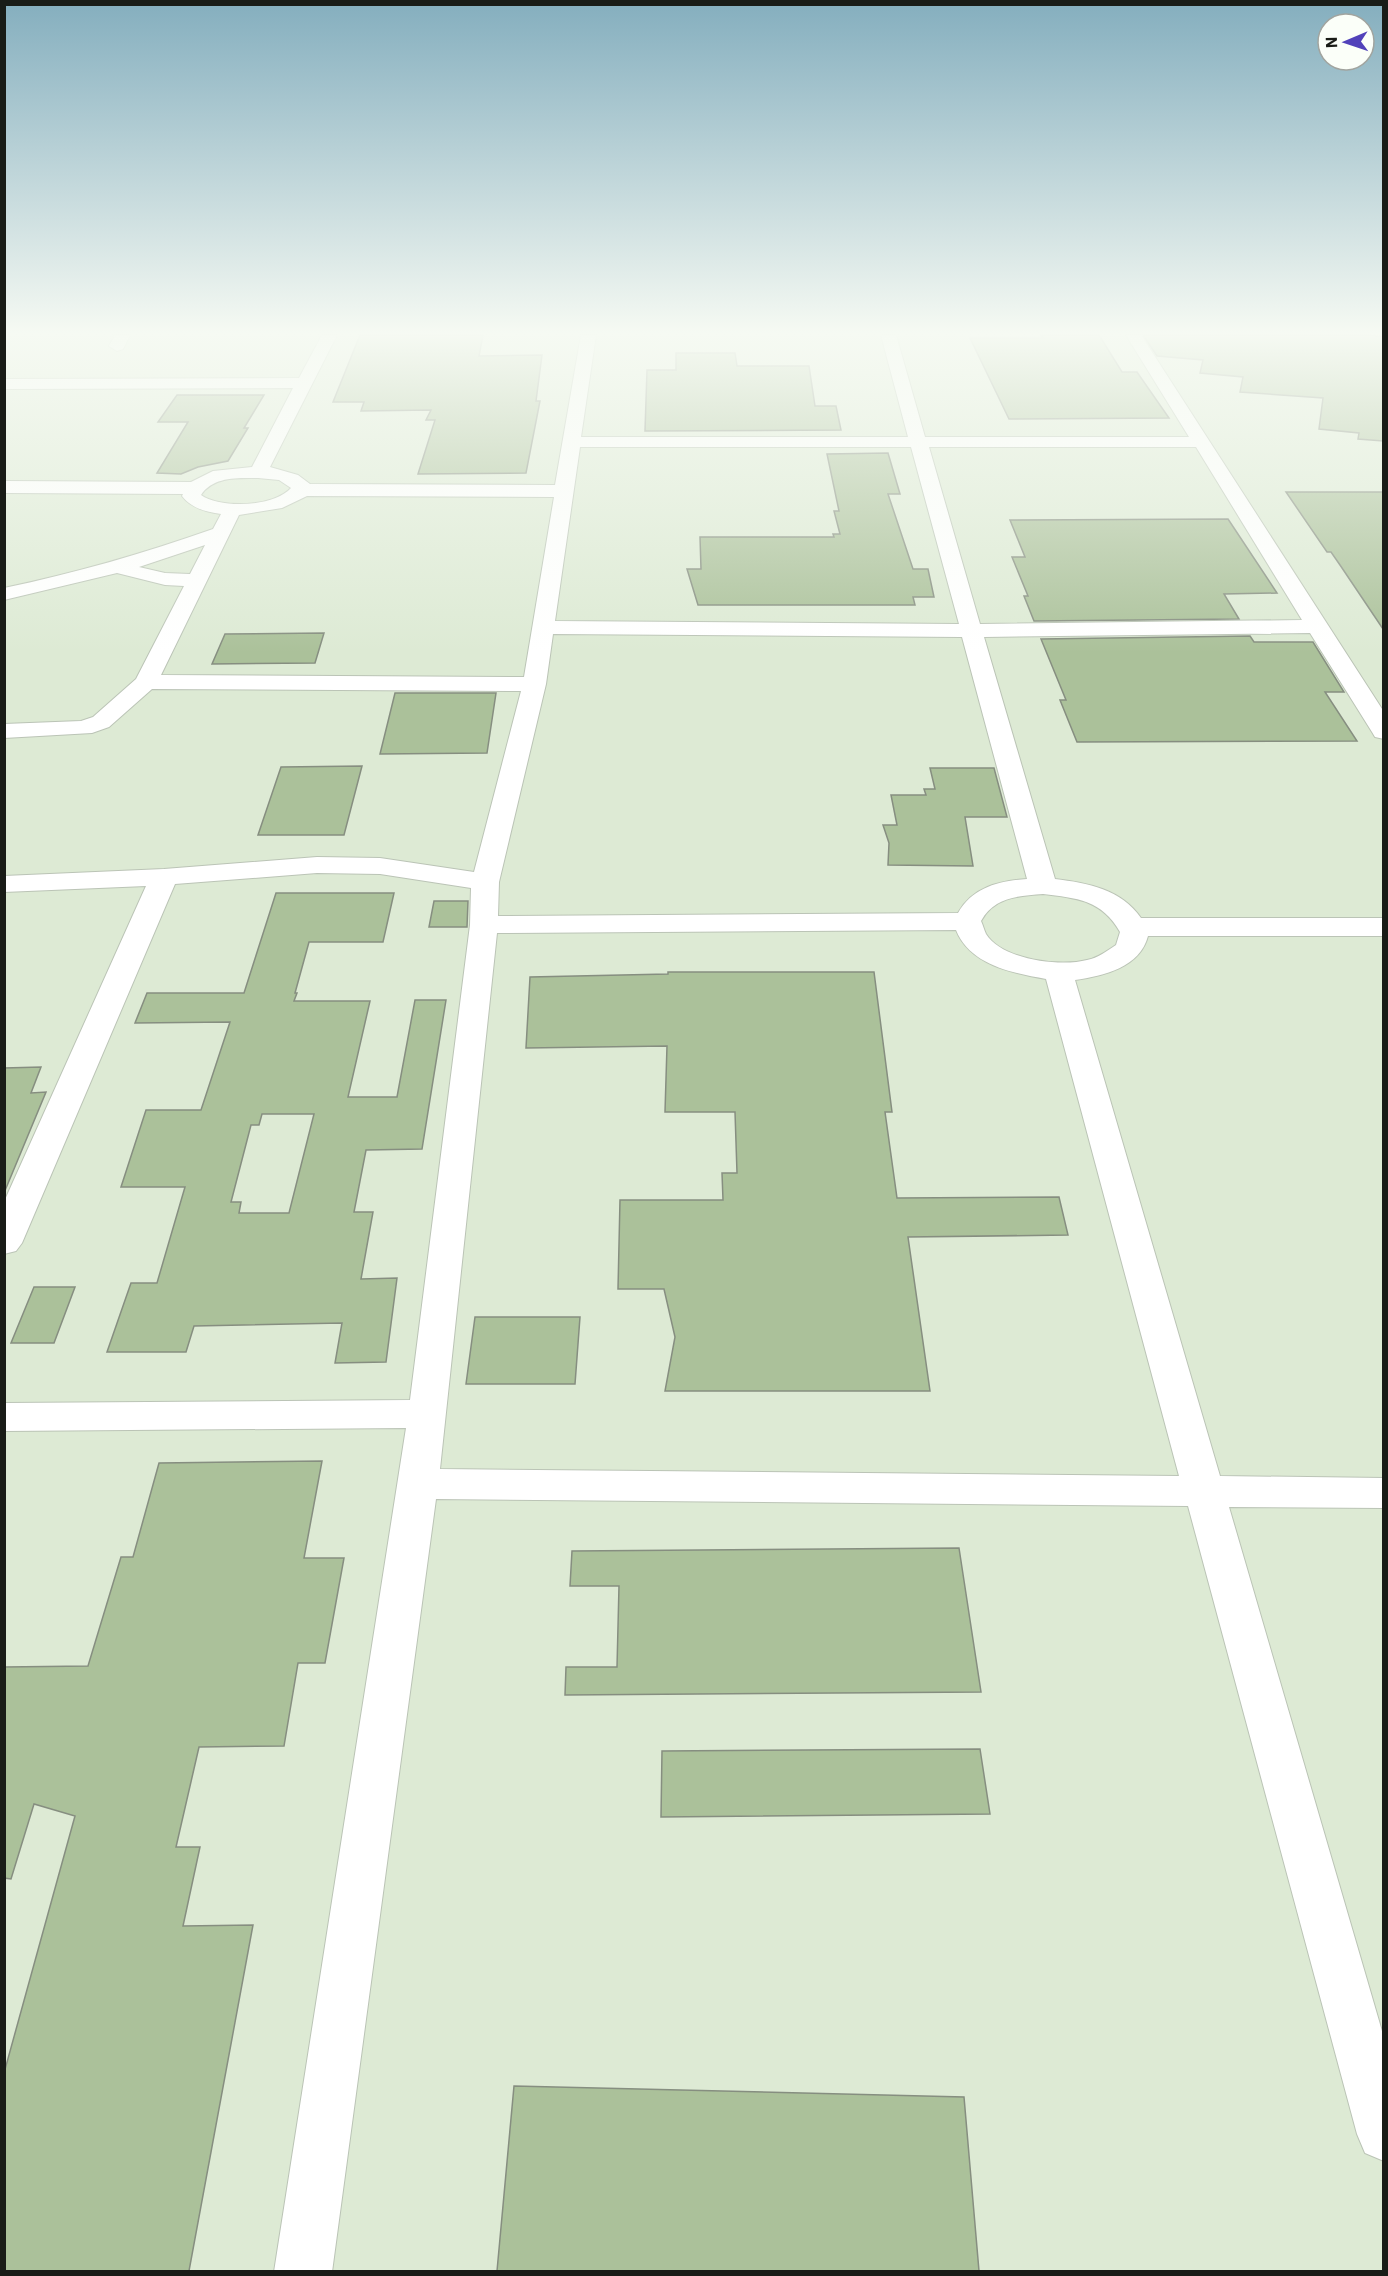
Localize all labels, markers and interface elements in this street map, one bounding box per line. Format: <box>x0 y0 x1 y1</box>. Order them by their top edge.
north arrow <box>1316 12 1376 72</box>
text: N <box>1321 36 1341 49</box>

